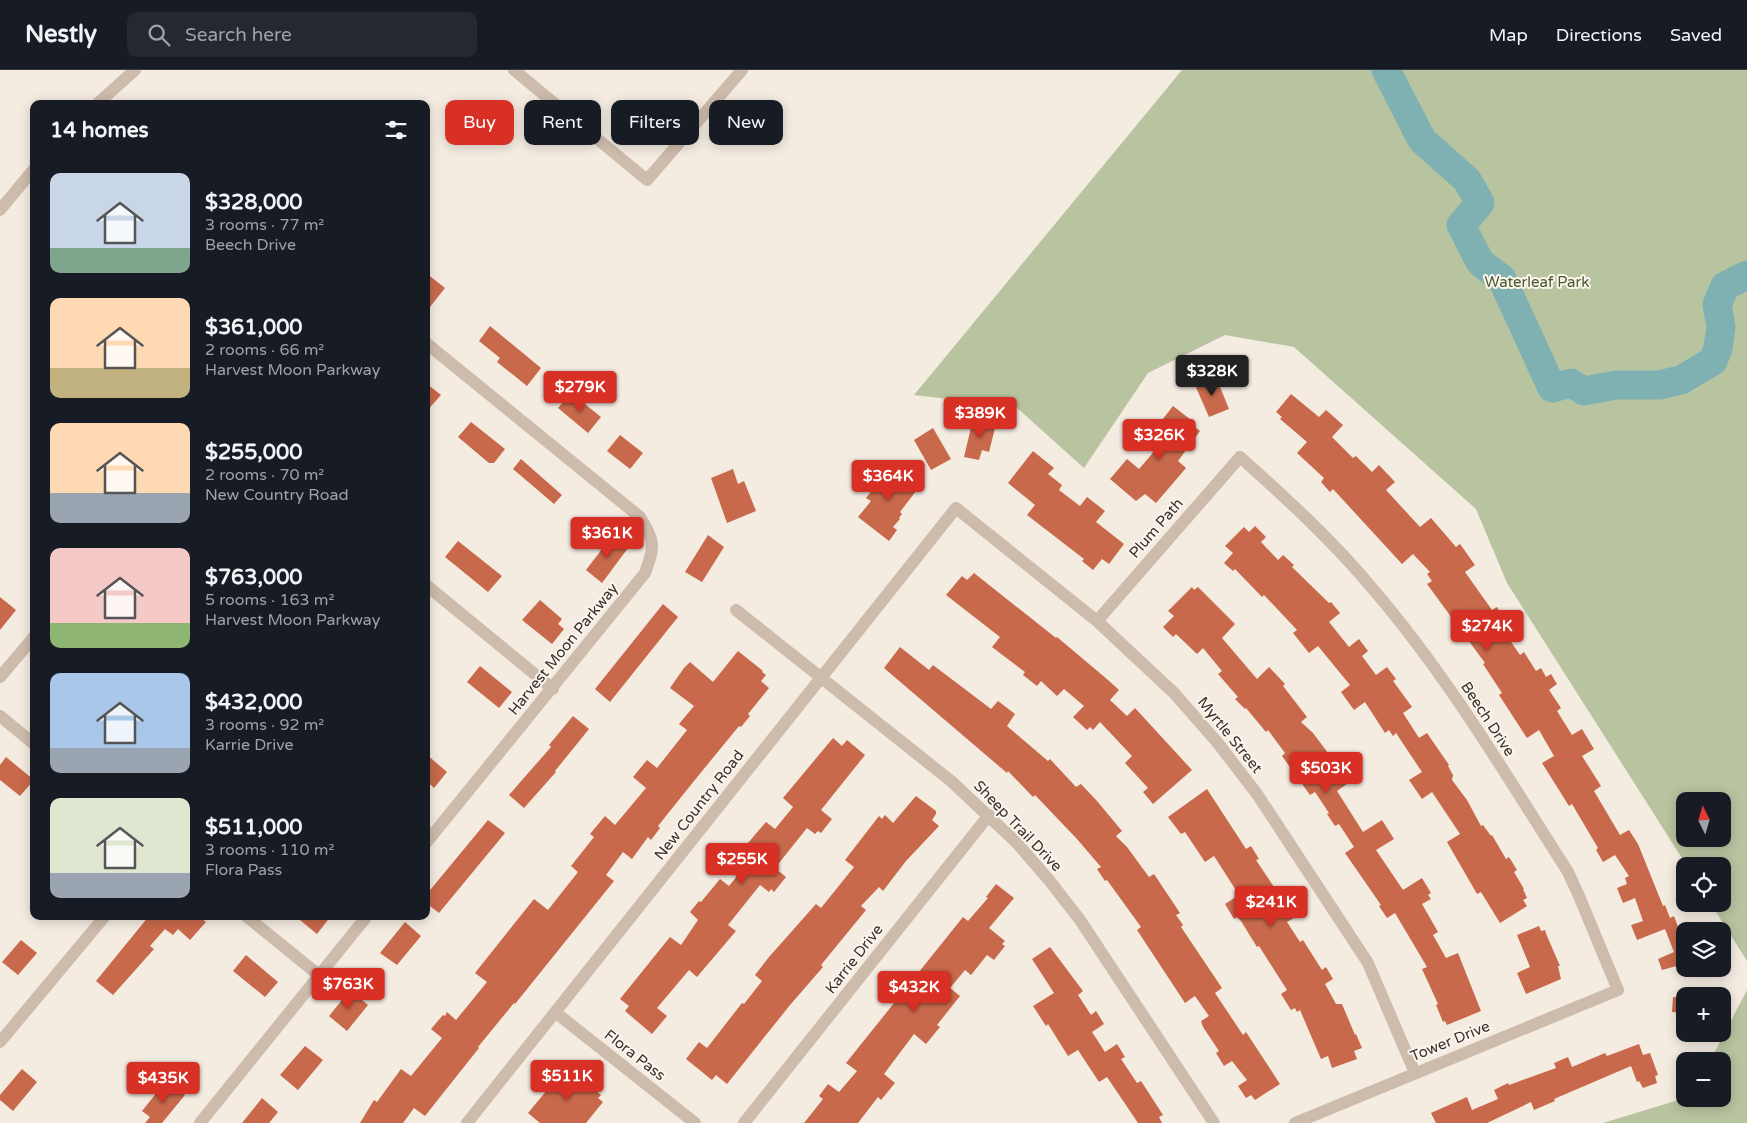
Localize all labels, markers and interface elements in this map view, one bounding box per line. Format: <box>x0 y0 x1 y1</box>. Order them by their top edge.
search box <box>127 12 477 57</box>
text: Nestly <box>25 20 97 49</box>
icon: search <box>145 21 173 49</box>
text: Search here <box>185 24 292 46</box>
text: Map <box>1489 24 1528 46</box>
text: Directions <box>1556 24 1642 46</box>
text: Saved <box>1670 24 1722 46</box>
chip: Buy <box>445 100 514 145</box>
chip: Rent <box>524 100 601 145</box>
chip: Filters <box>611 100 699 145</box>
chip: New <box>709 100 783 145</box>
icon: filters <box>382 116 410 144</box>
text: 14 homes <box>50 118 149 143</box>
text: $328,000 <box>205 190 303 215</box>
icon: home <box>90 193 150 253</box>
text: 3 rooms · 77 m² <box>205 215 324 235</box>
text: Beech Drive <box>205 235 296 255</box>
park label: Waterleaf Park <box>1485 273 1589 291</box>
text: $361,000 <box>205 315 303 340</box>
icon: home <box>90 318 150 378</box>
text: 2 rooms · 66 m² <box>205 340 324 360</box>
pin: $328K <box>1177 354 1247 397</box>
text: Harvest Moon Parkway <box>205 360 380 380</box>
text: $328K <box>1187 361 1237 381</box>
pin: $279K <box>545 370 615 413</box>
text: $279K <box>555 377 605 397</box>
pin: $389K <box>945 396 1015 439</box>
text: $389K <box>955 403 1005 423</box>
pin: $326K <box>1124 418 1194 461</box>
text: $326K <box>1134 425 1184 445</box>
text: $255,000 <box>205 440 302 465</box>
icon: home <box>90 443 150 503</box>
pin: $364K <box>853 460 923 502</box>
text: 2 rooms · 70 m² <box>205 465 324 485</box>
text: $364K <box>863 466 913 486</box>
text: New Country Road <box>205 485 349 505</box>
street label: Plum Path <box>1125 494 1187 562</box>
pin: $361K <box>572 516 642 559</box>
text: $361K <box>582 523 632 543</box>
text: $763,000 <box>205 565 303 590</box>
icon: home <box>90 568 150 628</box>
street label: Harvest Moon Parkway <box>504 579 622 719</box>
text: 5 rooms · 163 m² <box>205 590 334 610</box>
text: Harvest Moon Parkway <box>205 610 380 630</box>
pin: $274K <box>1452 610 1522 652</box>
text: $274K <box>1462 616 1512 636</box>
street label: Beech Drive <box>1457 678 1519 760</box>
text: $432,000 <box>205 690 303 715</box>
icon: home <box>90 693 150 753</box>
street label: Myrtle Street <box>1194 693 1266 777</box>
text: 3 rooms · 92 m² <box>205 715 324 735</box>
text: Karrie Drive <box>205 735 294 755</box>
street label: New Country Road <box>650 746 748 864</box>
pin: $503K <box>1291 752 1361 794</box>
text: $503K <box>1301 758 1351 778</box>
street label: Sheep Trail Drive <box>970 777 1066 875</box>
north arrow <box>1676 792 1731 848</box>
map controls <box>1676 792 1731 1107</box>
text: $511,000 <box>205 815 303 840</box>
icon: home <box>90 818 150 878</box>
text: 3 rooms · 110 m² <box>205 840 334 860</box>
pin: $255K <box>707 842 777 885</box>
text: $255K <box>717 849 767 869</box>
button: locate <box>1676 857 1731 912</box>
text: Flora Pass <box>205 860 282 880</box>
pin: $241K <box>1236 886 1306 928</box>
text: $241K <box>1246 892 1296 912</box>
street label: Karrie Drive <box>821 921 887 997</box>
button: layers <box>1676 922 1731 977</box>
pin: $763K <box>313 968 383 1010</box>
pin: $432K <box>879 970 949 1013</box>
text: $763K <box>323 974 373 994</box>
text: $432K <box>889 977 939 997</box>
button: + <box>1676 987 1731 1042</box>
street label: Tower Drive <box>1408 1017 1492 1065</box>
street label: Flora Pass <box>601 1026 669 1084</box>
button: − <box>1676 1052 1731 1107</box>
pin: $511K <box>532 1060 602 1102</box>
pin: $435K <box>128 1062 198 1104</box>
text: $511K <box>542 1066 592 1086</box>
text: $435K <box>138 1068 188 1088</box>

